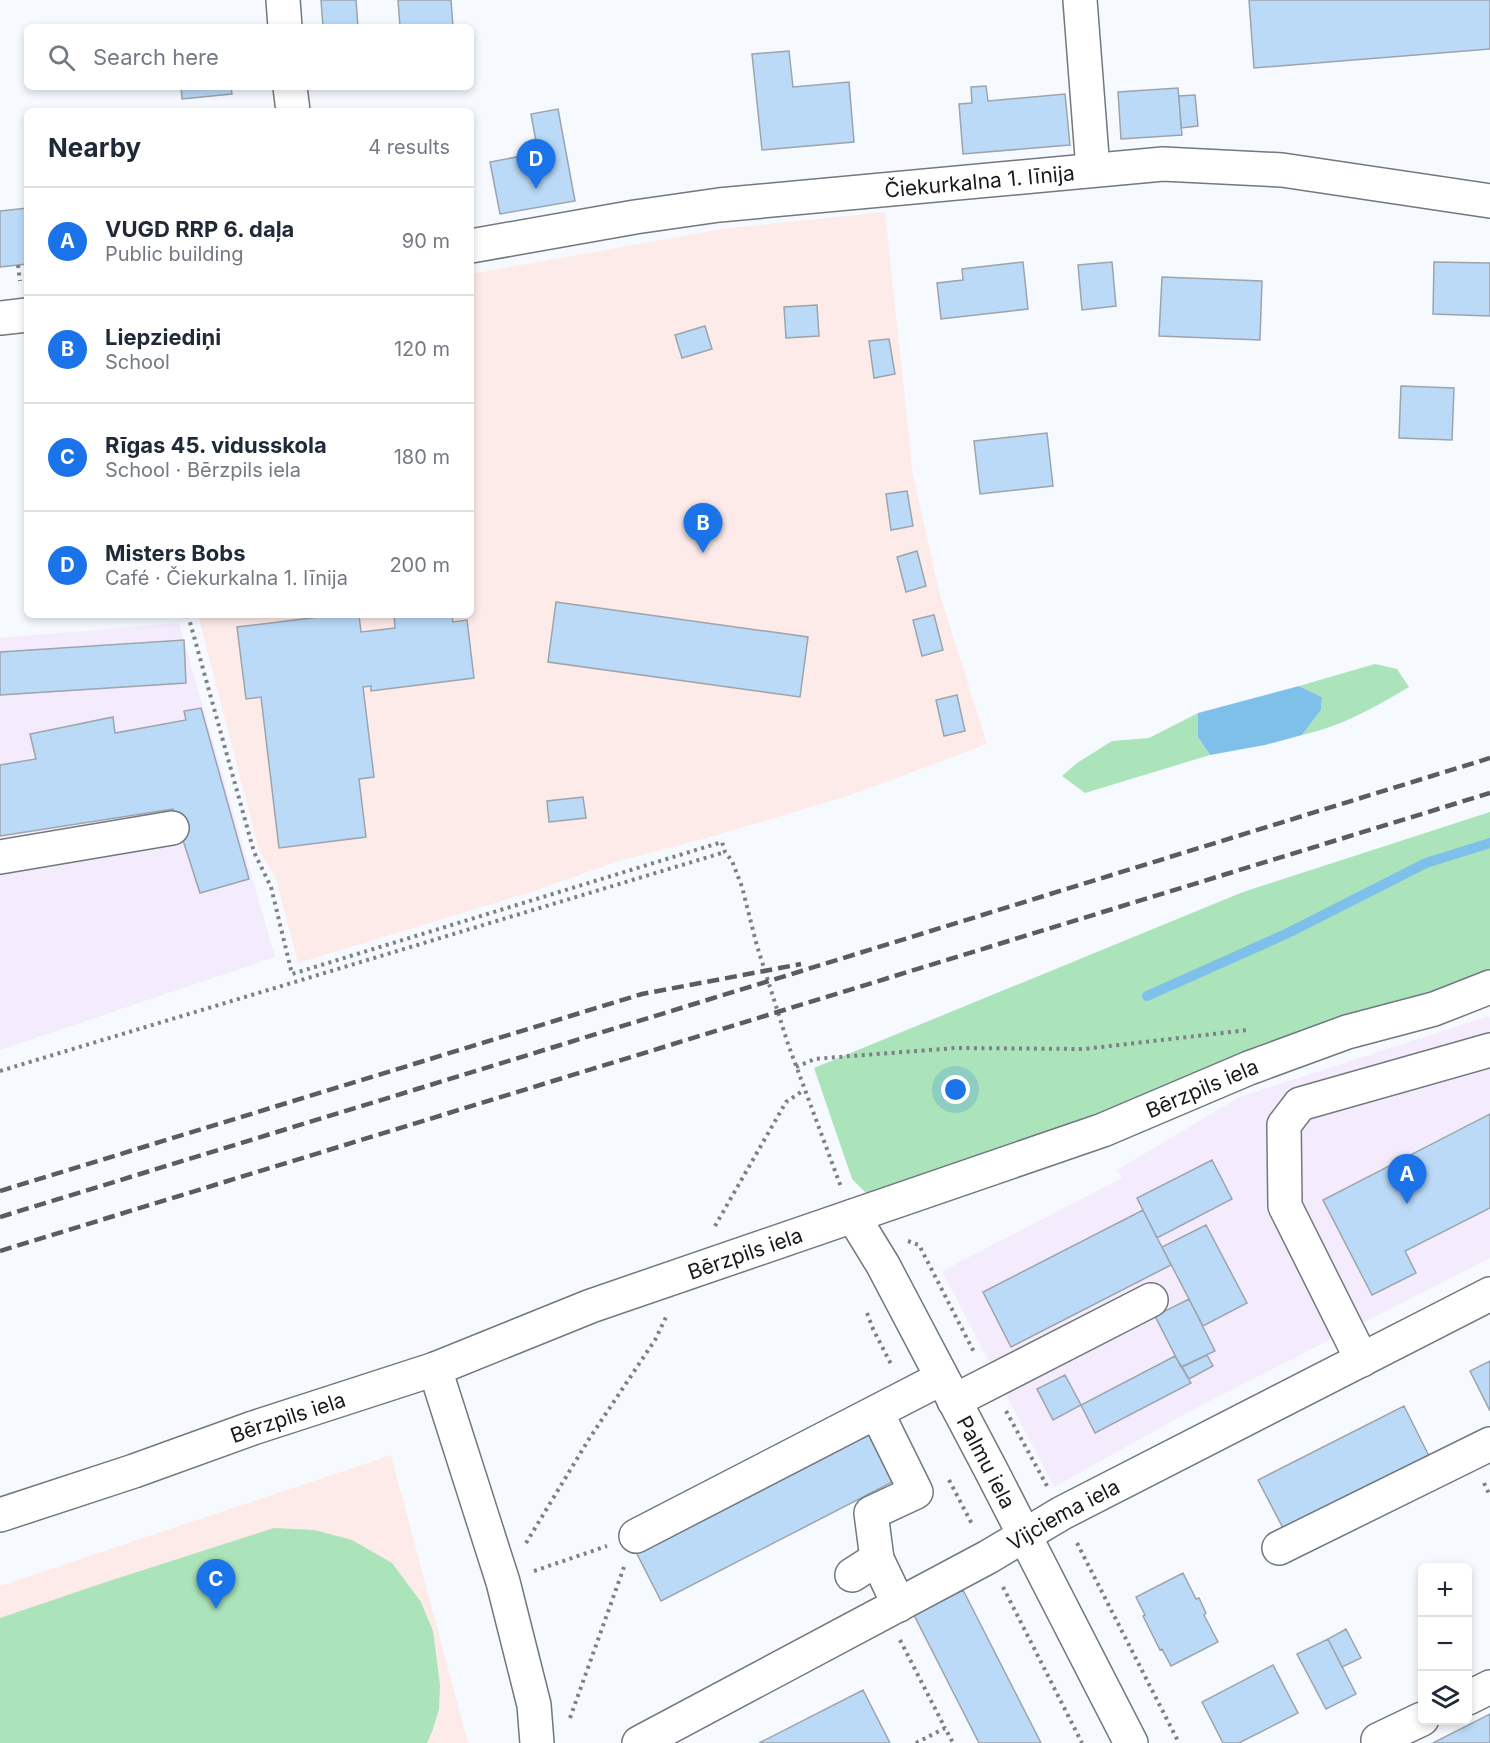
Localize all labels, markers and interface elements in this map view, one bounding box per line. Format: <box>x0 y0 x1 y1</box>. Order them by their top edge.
search box <box>24 24 474 90</box>
icon: search <box>45 41 78 74</box>
text: Search here <box>93 44 219 70</box>
text: Nearby <box>48 132 141 163</box>
text: 4 results <box>368 135 450 159</box>
pin: D <box>516 140 556 189</box>
street label: Čiekurkalna 1. līnija <box>883 160 1076 202</box>
text: VUGD RRP 6. daļa <box>105 216 294 242</box>
text: A <box>60 229 75 253</box>
text: 90 m <box>402 229 450 253</box>
text: Public building <box>105 242 244 266</box>
text: Liepziediņi <box>105 324 221 350</box>
text: B <box>61 337 74 361</box>
text: 120 m <box>394 337 450 361</box>
text: School <box>105 350 170 374</box>
text: Rīgas 45. vidusskola <box>105 432 327 458</box>
text: C <box>60 445 75 469</box>
text: 180 m <box>394 445 450 469</box>
text: School · Bērzpils iela <box>105 458 301 482</box>
pin: B <box>684 504 722 553</box>
text: Misters Bobs <box>105 540 245 566</box>
text: D <box>60 553 75 577</box>
text: 200 m <box>389 553 450 577</box>
text: Café · Čiekurkalna 1. līnija <box>105 566 348 590</box>
street label: Bērzpils iela <box>1142 1053 1262 1123</box>
your location <box>941 1075 970 1104</box>
pin: A <box>1388 1154 1426 1204</box>
street label: Bērzpils iela <box>684 1222 806 1284</box>
street label: Bērzpils iela <box>227 1386 348 1448</box>
street label: Palmu iela <box>952 1411 1021 1513</box>
street label: Vijciema iela <box>1003 1473 1123 1555</box>
pin: C <box>196 1560 236 1609</box>
map controls <box>1418 1563 1472 1725</box>
button: + <box>1418 1563 1472 1617</box>
button: − <box>1418 1617 1472 1671</box>
button: layers <box>1418 1671 1472 1725</box>

